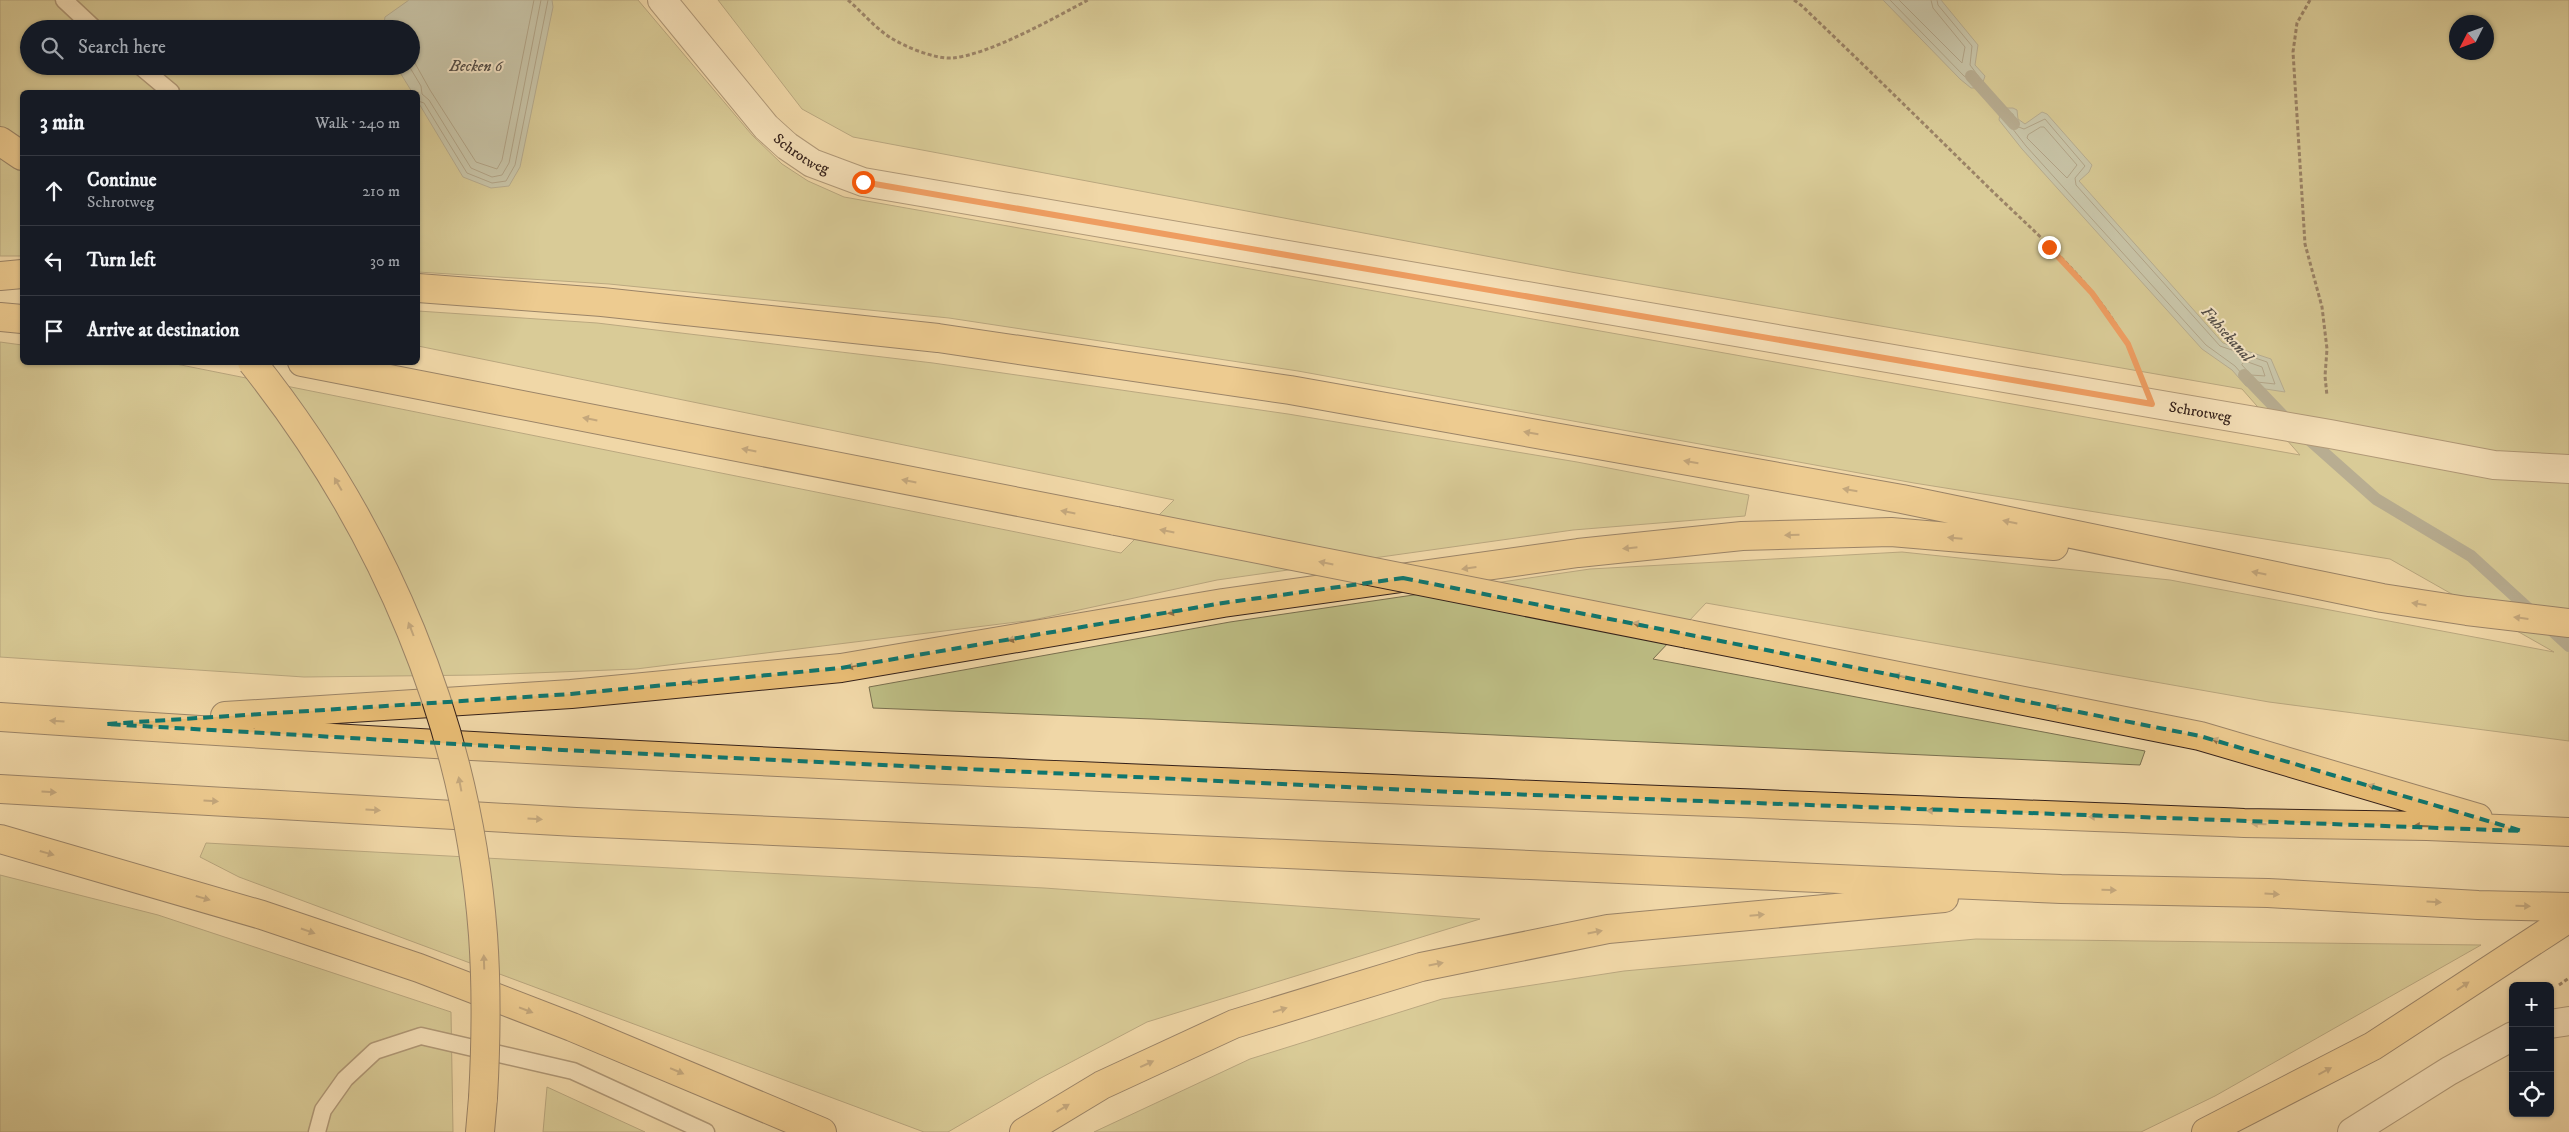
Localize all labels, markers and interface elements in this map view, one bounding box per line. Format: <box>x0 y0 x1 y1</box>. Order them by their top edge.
north arrow <box>2449 15 2494 60</box>
search box <box>20 20 420 75</box>
icon: search <box>38 34 66 62</box>
text: Search here <box>78 36 166 59</box>
water label: Becken 6 <box>449 56 504 76</box>
text: 3 min <box>40 110 85 136</box>
text: Walk · 240 m <box>315 113 400 133</box>
street label: Schrotweg <box>770 129 833 178</box>
text: Continue <box>87 169 157 192</box>
route start <box>852 171 875 194</box>
icon: ahead <box>40 177 68 205</box>
text: 210 m <box>362 181 400 201</box>
text: Schrotweg <box>87 192 154 212</box>
route end <box>2038 236 2061 259</box>
icon: left <box>40 247 68 275</box>
text: Turn left <box>87 249 156 272</box>
text: 30 m <box>370 251 400 271</box>
water label: Fuhsekanal <box>2197 302 2259 367</box>
icon: arrive <box>40 317 68 345</box>
text: Arrive at destination <box>87 319 239 342</box>
street label: Schrotweg <box>2168 397 2234 427</box>
one-way arrow <box>582 414 598 422</box>
one-way arrow <box>1522 429 1538 437</box>
one-way arrow <box>741 445 757 453</box>
one-way arrow <box>1682 457 1698 465</box>
one-way arrow <box>901 476 917 484</box>
one-way arrow <box>334 477 342 491</box>
one-way arrow <box>1842 486 1858 494</box>
one-way arrow <box>1060 507 1076 515</box>
one-way arrow <box>2002 518 2017 526</box>
one-way arrow <box>1159 527 1174 535</box>
one-way arrow <box>1784 531 1800 539</box>
one-way arrow <box>1946 533 1962 541</box>
one-way arrow <box>1622 544 1638 552</box>
one-way arrow <box>1318 558 1334 566</box>
one-way arrow <box>1461 565 1477 573</box>
one-way arrow <box>2252 569 2267 577</box>
one-way arrow <box>2410 599 2426 607</box>
one-way arrow <box>1166 608 1182 616</box>
one-way arrow <box>2512 614 2528 622</box>
one-way arrow <box>1632 620 1648 628</box>
one-way arrow <box>407 621 415 636</box>
one-way arrow <box>1006 635 1022 643</box>
one-way arrow <box>846 662 862 670</box>
one-way arrow <box>1893 672 1908 680</box>
one-way arrow <box>684 678 700 686</box>
one-way arrow <box>2052 703 2068 711</box>
one-way arrow <box>49 717 65 725</box>
one-way arrow <box>2211 737 2226 745</box>
one-way arrow <box>455 775 463 791</box>
one-way arrow <box>2367 783 2382 791</box>
one-way arrow <box>41 788 57 796</box>
one-way arrow <box>203 797 219 805</box>
one-way arrow <box>365 807 381 815</box>
one-way arrow <box>1926 807 1942 815</box>
one-way arrow <box>2088 813 2104 821</box>
one-way arrow <box>528 816 544 824</box>
one-way arrow <box>2250 819 2266 827</box>
one-way arrow <box>2413 822 2429 830</box>
one-way arrow <box>39 849 54 857</box>
one-way arrow <box>2101 886 2117 894</box>
one-way arrow <box>2264 890 2280 898</box>
one-way arrow <box>195 894 210 902</box>
one-way arrow <box>2426 899 2442 907</box>
one-way arrow <box>2516 902 2532 910</box>
one-way arrow <box>1749 911 1765 919</box>
one-way arrow <box>300 927 315 935</box>
one-way arrow <box>1588 928 1603 936</box>
one-way arrow <box>480 954 488 970</box>
one-way arrow <box>1428 960 1444 968</box>
one-way arrow <box>2457 981 2470 991</box>
map controls <box>2509 982 2554 1117</box>
button: + <box>2509 982 2554 1027</box>
one-way arrow <box>1273 1006 1288 1014</box>
one-way arrow <box>519 1007 534 1014</box>
button: − <box>2509 1027 2554 1072</box>
one-way arrow <box>1140 1060 1154 1068</box>
one-way arrow <box>2318 1067 2332 1075</box>
one-way arrow <box>670 1068 684 1076</box>
button: locate <box>2509 1072 2554 1117</box>
one-way arrow <box>1056 1104 1069 1113</box>

